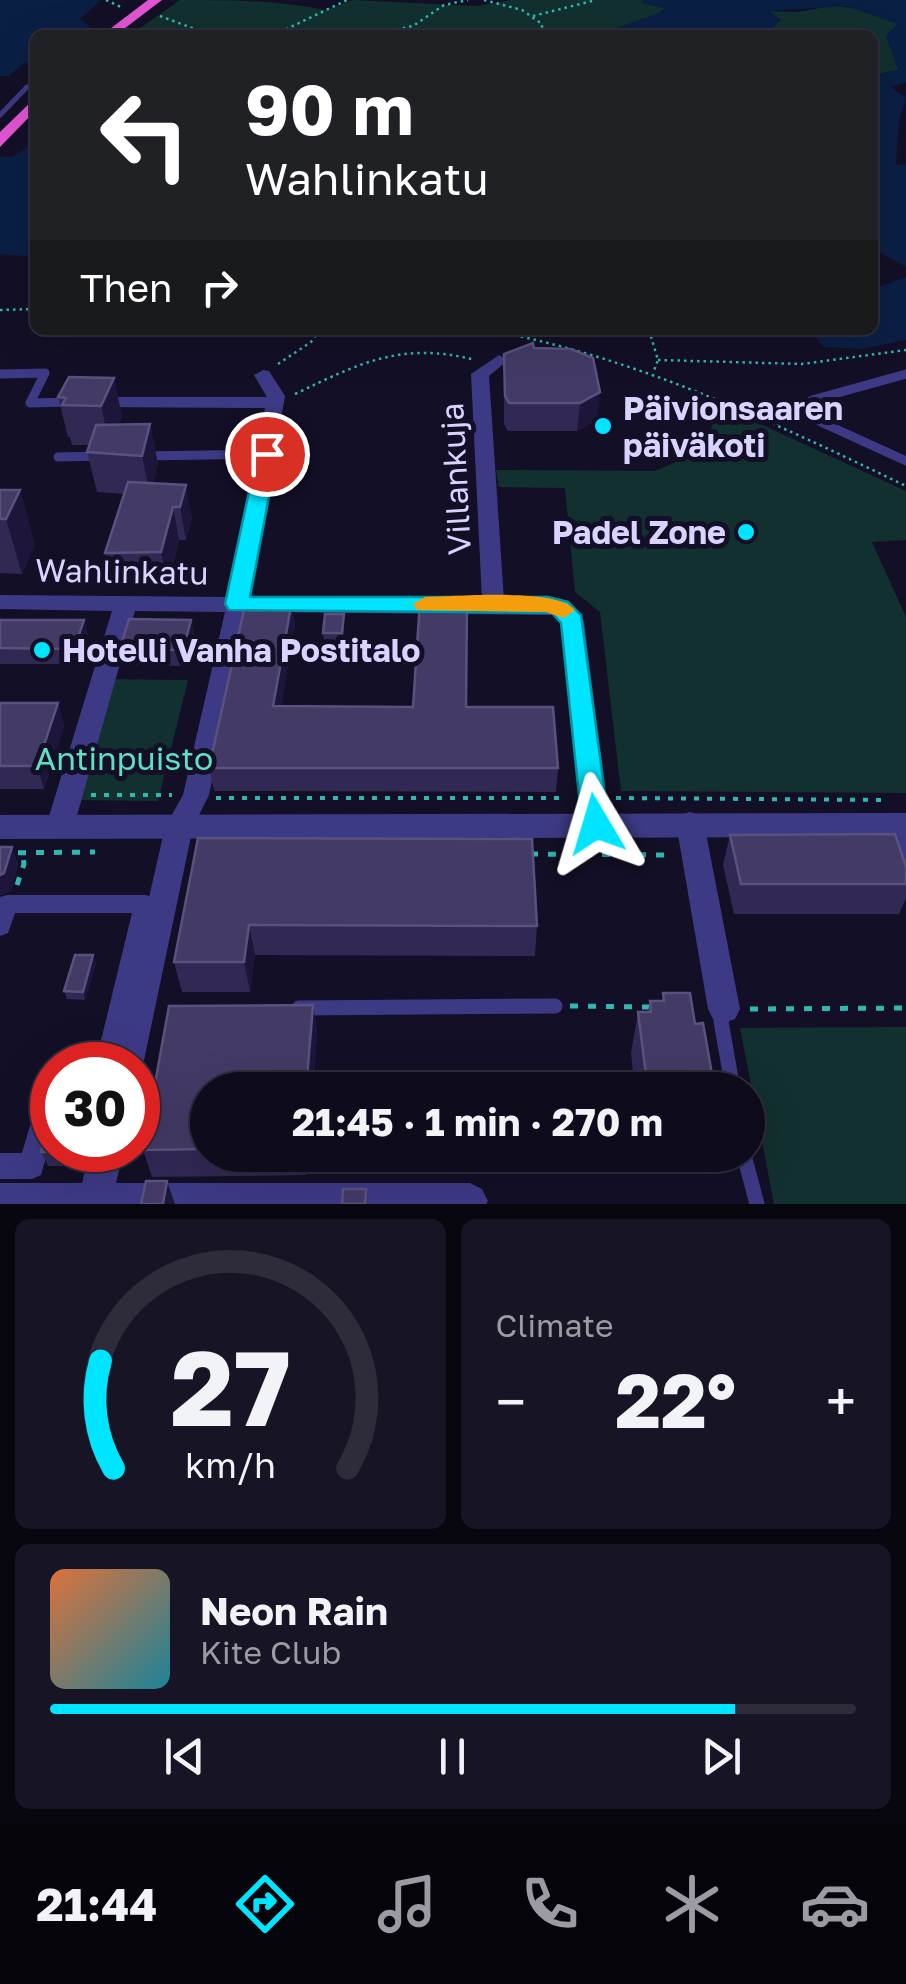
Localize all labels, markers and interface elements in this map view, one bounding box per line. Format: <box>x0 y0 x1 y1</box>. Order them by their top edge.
text: 90 m <box>245 66 414 150</box>
icon: left <box>80 70 210 200</box>
text: Wahlinkatu <box>245 151 489 205</box>
icon: right <box>192 260 247 315</box>
text: Then <box>80 265 172 310</box>
place label: Päivionsaaren päiväkoti <box>623 389 843 464</box>
street label: Villankuja <box>432 402 478 556</box>
pin <box>225 412 310 497</box>
marker: Päivionsaaren päiväkoti <box>592 415 614 437</box>
icon: arrive <box>240 427 295 482</box>
place label: Padel Zone <box>552 513 726 551</box>
marker: Padel Zone <box>735 521 757 543</box>
street label: Wahlinkatu <box>35 550 209 592</box>
place label: Hotelli Vanha Postitalo <box>62 631 421 669</box>
marker: Hotelli Vanha Postitalo <box>31 639 53 661</box>
park label: Antinpuisto <box>35 739 213 777</box>
position arrow <box>544 772 648 876</box>
speed limit sign: 30 <box>30 1042 160 1172</box>
text: 21:45 · 1 min · 270 m <box>292 1099 663 1144</box>
text: Climate <box>496 1306 614 1344</box>
text: 27 <box>170 1324 290 1449</box>
text: 22° <box>615 1354 736 1445</box>
text: − <box>496 1368 526 1434</box>
text: + <box>826 1368 856 1434</box>
text: km/h <box>185 1443 276 1486</box>
text: Neon Rain <box>200 1588 388 1633</box>
text: Kite Club <box>200 1633 341 1671</box>
icon: previous <box>157 1729 212 1784</box>
icon: pause <box>425 1729 480 1784</box>
icon: next <box>694 1729 749 1784</box>
icon: directions <box>230 1869 300 1939</box>
icon: music <box>372 1869 442 1939</box>
icon: phone <box>515 1869 585 1939</box>
icon: climate <box>657 1869 727 1939</box>
icon: car <box>800 1869 870 1939</box>
text: 21:44 <box>36 1877 158 1931</box>

